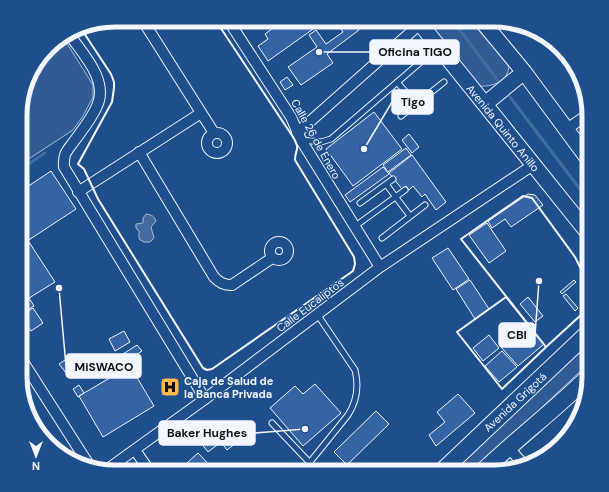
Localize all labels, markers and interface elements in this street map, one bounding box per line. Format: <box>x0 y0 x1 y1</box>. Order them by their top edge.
callout: Oficina TIGO <box>370 40 459 64</box>
text: Oficina TIGO <box>378 44 452 60</box>
street label: Avenida Quinto Anillo <box>463 81 543 175</box>
callout: Tigo <box>392 90 433 114</box>
text: Tigo <box>401 94 425 110</box>
street label: Calle 26 de Enero <box>288 97 344 181</box>
street label: Calle Eucaliptos <box>274 275 346 335</box>
callout: CBI <box>499 323 535 347</box>
text: CBI <box>507 327 527 343</box>
callout: MiSWACO <box>66 354 141 378</box>
text: MiSWACO <box>75 359 133 375</box>
street label: Avenida Grigotá <box>481 369 549 435</box>
place label: Caja de Salud de la Banca Privada <box>184 374 274 401</box>
hospital icon: Caja de Salud de la Banca Privada <box>159 376 181 398</box>
callout: Baker Hughes <box>159 421 255 445</box>
text: Baker Hughes <box>167 425 247 441</box>
north arrow <box>16 436 56 476</box>
text: N <box>32 459 40 473</box>

